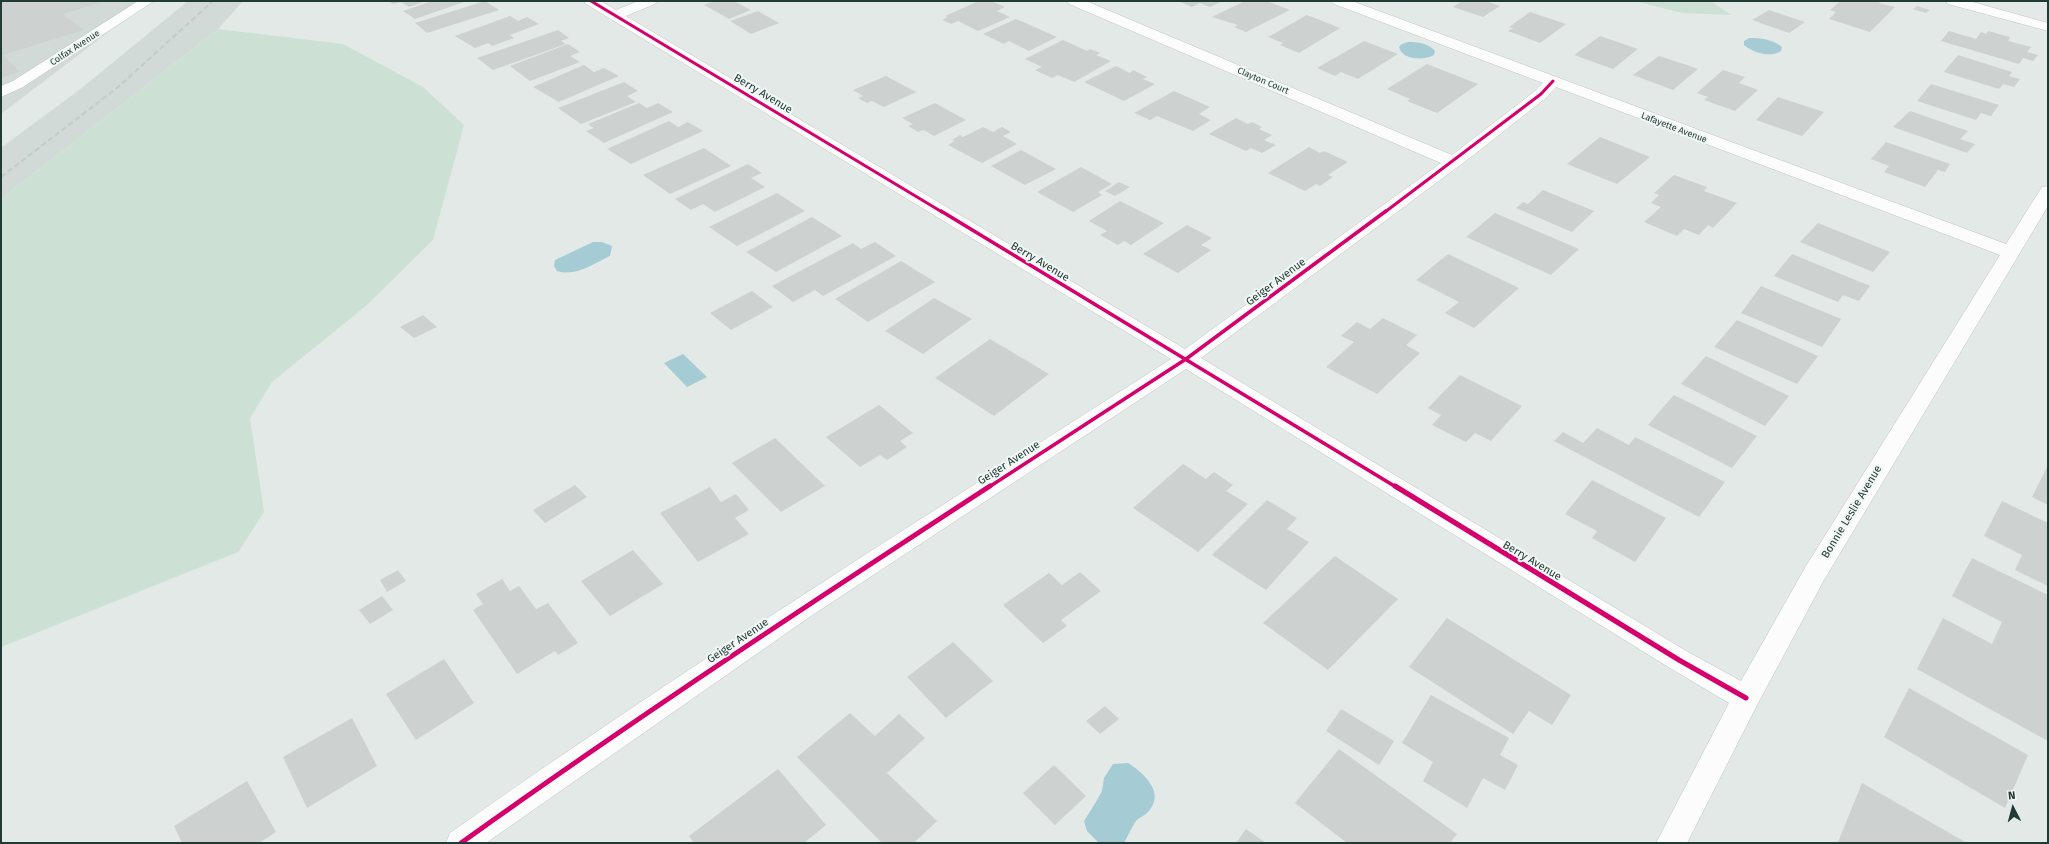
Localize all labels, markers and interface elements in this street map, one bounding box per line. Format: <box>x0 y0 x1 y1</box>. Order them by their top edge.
street label: Colfax Avenue <box>48 28 102 68</box>
street label: Clayton Court <box>1236 65 1290 97</box>
street label: Berry Avenue <box>731 71 795 117</box>
street label: Lafayette Avenue <box>1640 110 1708 146</box>
street label: Berry Avenue <box>1008 239 1072 285</box>
street label: Geiger Avenue <box>1244 255 1308 309</box>
street label: Geiger Avenue <box>976 438 1042 488</box>
street label: Bonnie Leslie Avenue <box>1819 463 1885 561</box>
street label: Berry Avenue <box>1500 538 1564 584</box>
street label: Geiger Avenue <box>705 616 771 666</box>
north arrow <box>1993 788 2033 828</box>
text: N <box>2007 789 2016 802</box>

